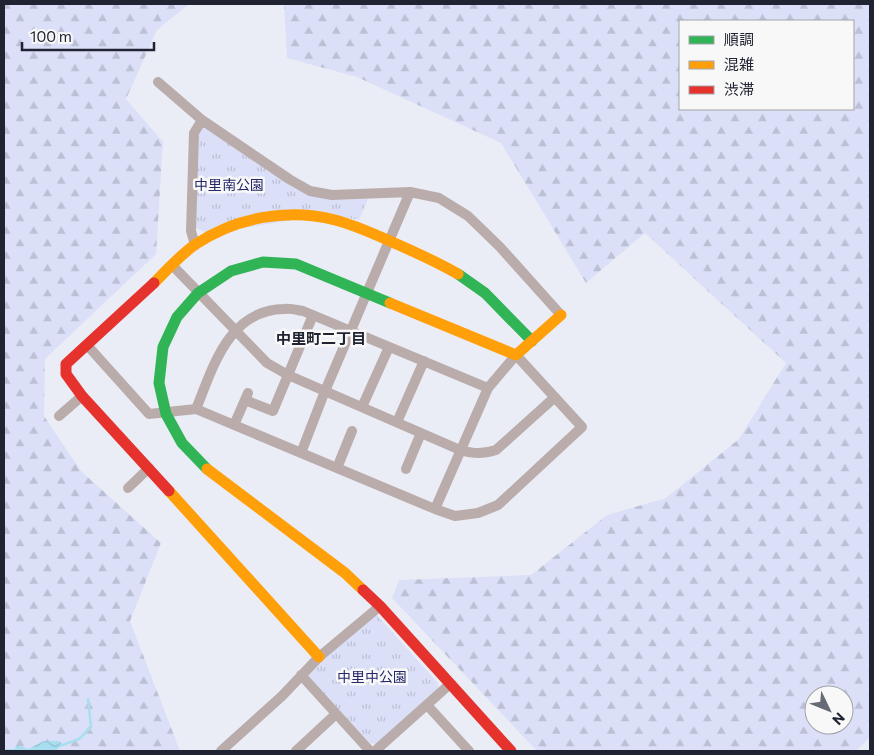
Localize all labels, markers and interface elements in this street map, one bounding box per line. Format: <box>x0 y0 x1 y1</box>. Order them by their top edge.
scale bar <box>22 20 155 52</box>
legend <box>679 20 854 110</box>
text: 100 m <box>30 27 72 45</box>
text: 順調 <box>724 30 754 48</box>
text: 混雑 <box>724 55 754 73</box>
text: 渋滞 <box>724 80 754 98</box>
park label: 中里南公園 <box>194 176 264 193</box>
district label: 中里町二丁目 <box>276 329 366 347</box>
park label: 中里中公園 <box>337 668 407 685</box>
north arrow <box>804 685 854 735</box>
text: N <box>829 710 849 729</box>

